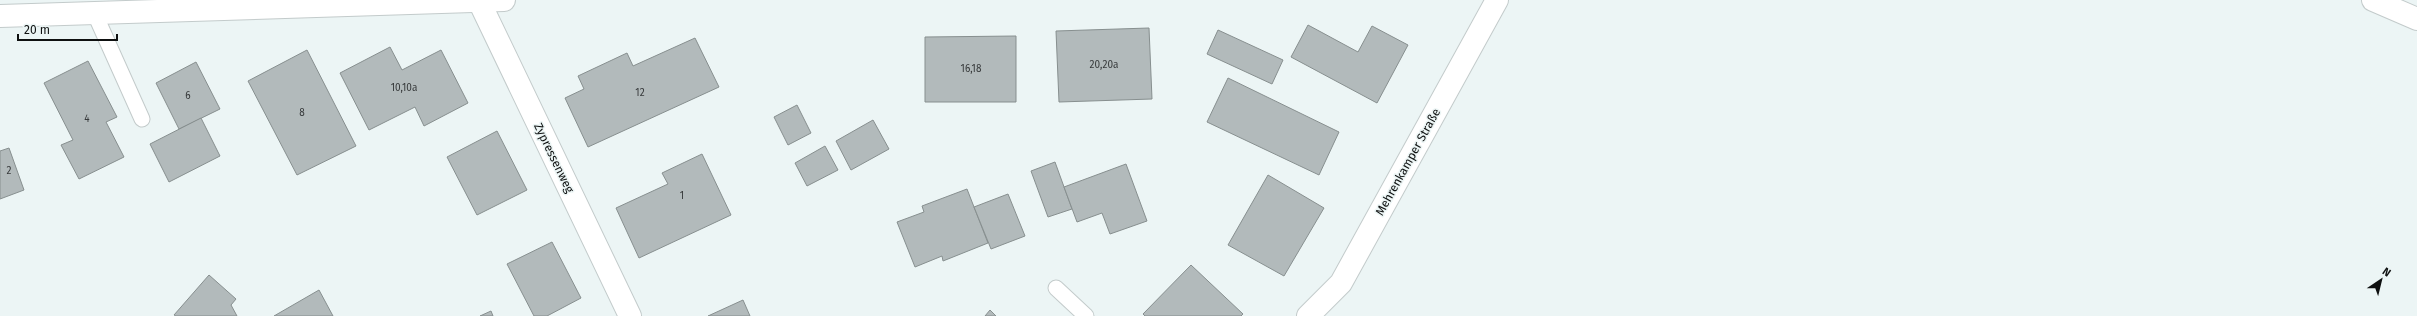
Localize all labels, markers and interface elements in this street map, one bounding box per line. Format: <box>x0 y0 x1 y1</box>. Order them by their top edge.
scale bar <box>18 16 117 42</box>
text: 20 m <box>24 23 50 37</box>
house number: 20,20a <box>1090 59 1118 71</box>
house number: 16,18 <box>961 63 982 75</box>
house number: 10,10a <box>391 82 417 94</box>
house number: 12 <box>635 87 645 99</box>
house number: 6 <box>185 90 191 102</box>
street label: Mehrenkamper Straße <box>1373 106 1443 218</box>
house number: 8 <box>299 107 305 119</box>
house number: 4 <box>84 113 90 125</box>
street label: Zypressenweg <box>531 121 577 196</box>
house number: 2 <box>7 165 12 177</box>
house number: 1 <box>680 190 684 202</box>
north arrow <box>2361 260 2401 300</box>
text: N <box>2380 265 2393 280</box>

